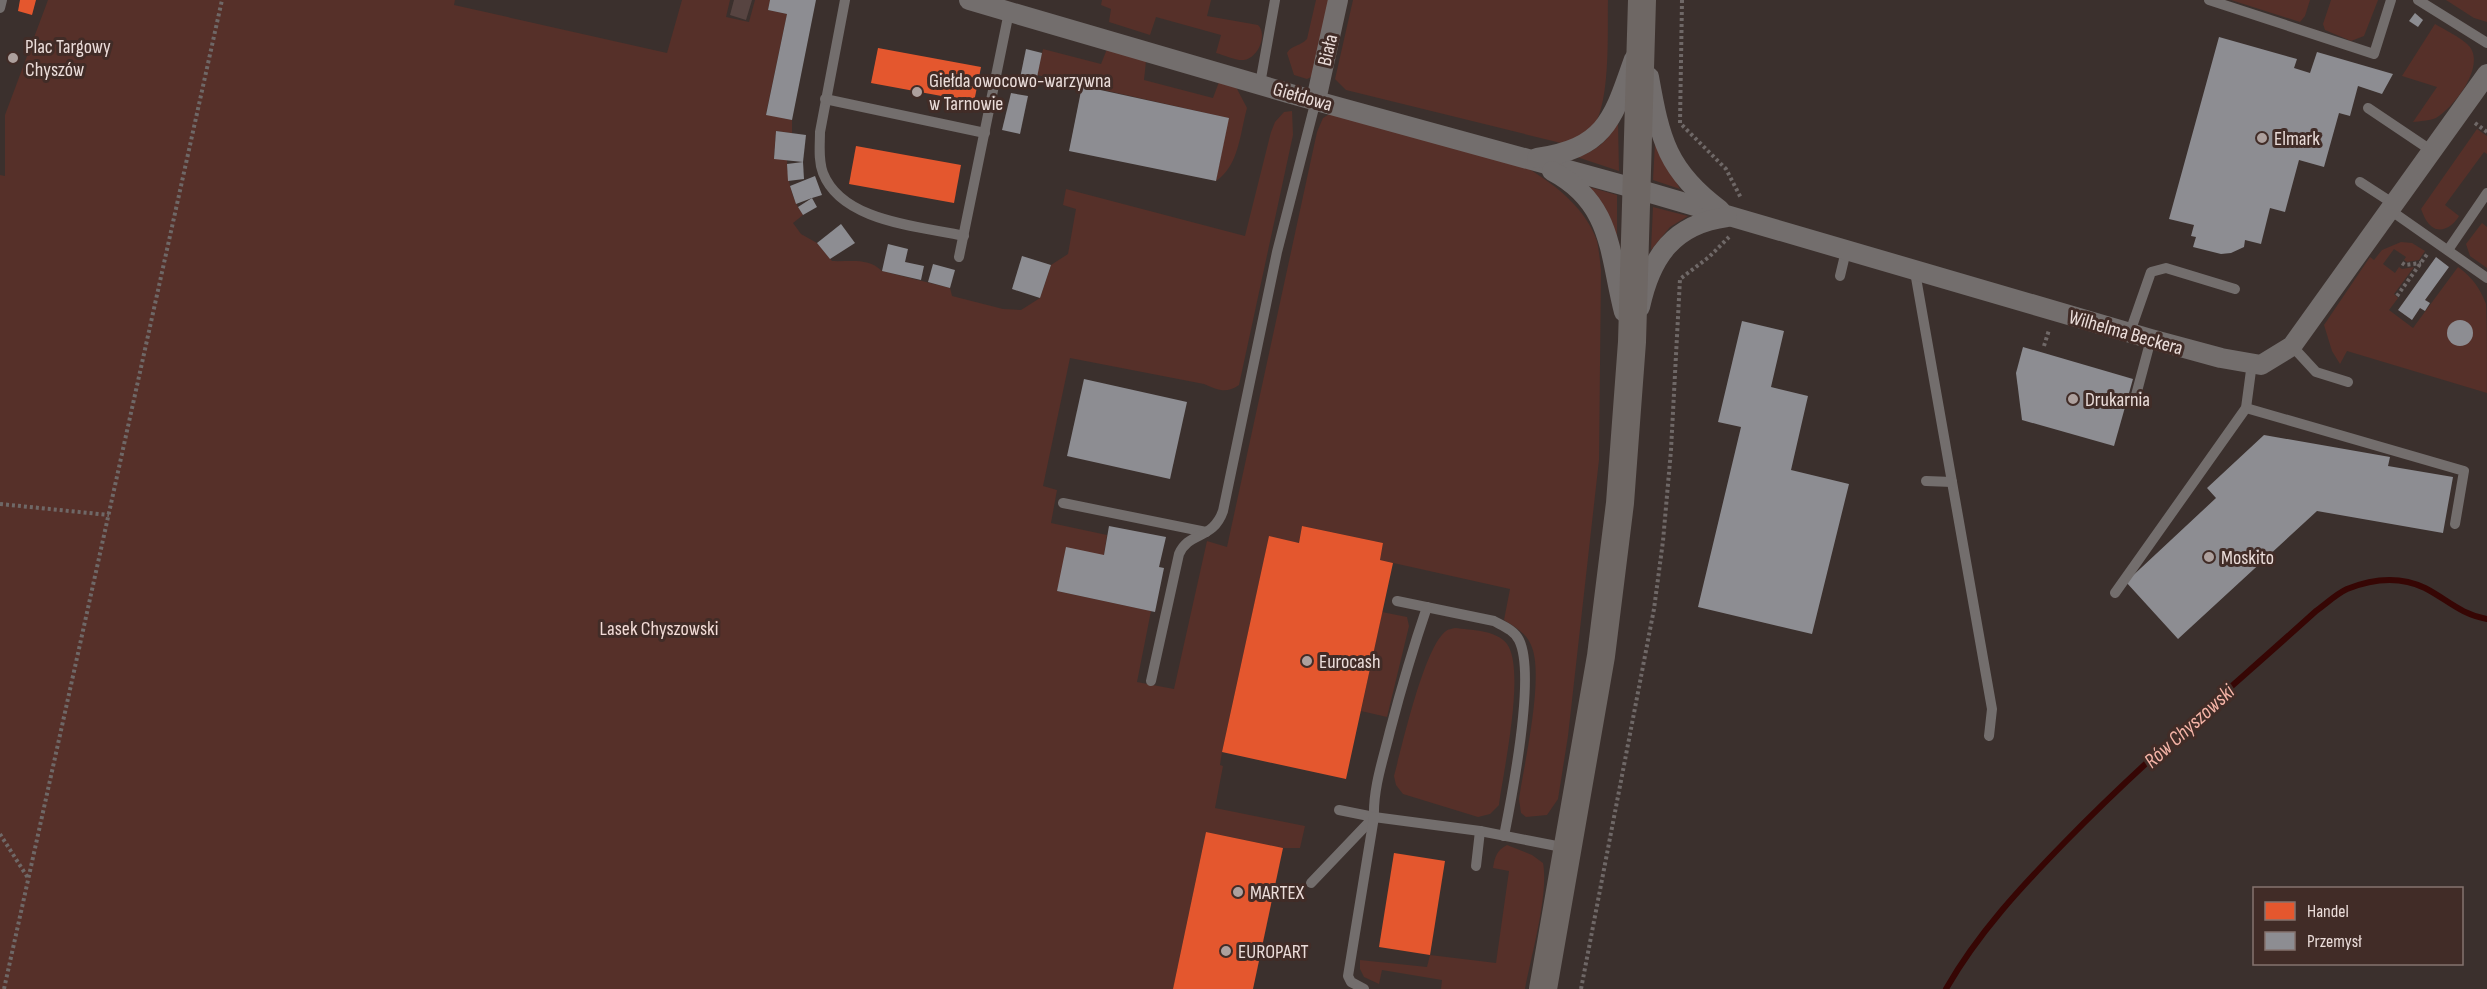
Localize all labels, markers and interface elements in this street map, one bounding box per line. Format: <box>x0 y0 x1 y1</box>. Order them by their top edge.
street label: Biała <box>1313 32 1343 68</box>
place label: Plac Targowy Chyszów <box>25 35 111 82</box>
marker: Plac Targowy Chyszów <box>6 51 20 65</box>
place label: Giełda owocowo-warzywna w Tarnowie <box>929 69 1111 116</box>
street label: Giełdowa <box>1270 77 1335 117</box>
marker: Giełda owocowo-warzywna w Tarnowie <box>910 85 924 99</box>
place label: Elmark <box>2274 127 2320 151</box>
marker: Elmark <box>2255 131 2269 145</box>
street label: Wilhelma Beckera <box>2066 305 2186 361</box>
place label: Drukarnia <box>2085 388 2150 412</box>
marker: Drukarnia <box>2066 392 2080 406</box>
place label: Moskito <box>2221 546 2274 570</box>
marker: Moskito <box>2202 550 2216 564</box>
park label: Lasek Chyszowski <box>600 617 718 641</box>
place label: Eurocash <box>1319 650 1381 674</box>
marker: Eurocash <box>1300 654 1314 668</box>
water label: Rów Chyszowski <box>2139 679 2240 773</box>
place label: MARTEX <box>1250 881 1305 905</box>
marker: MARTEX <box>1231 885 1245 899</box>
legend <box>2253 887 2463 965</box>
text: Handel <box>2307 901 2349 922</box>
text: Przemysł <box>2307 931 2362 952</box>
place label: EUROPART <box>1238 940 1309 964</box>
marker: EUROPART <box>1219 944 1233 958</box>

